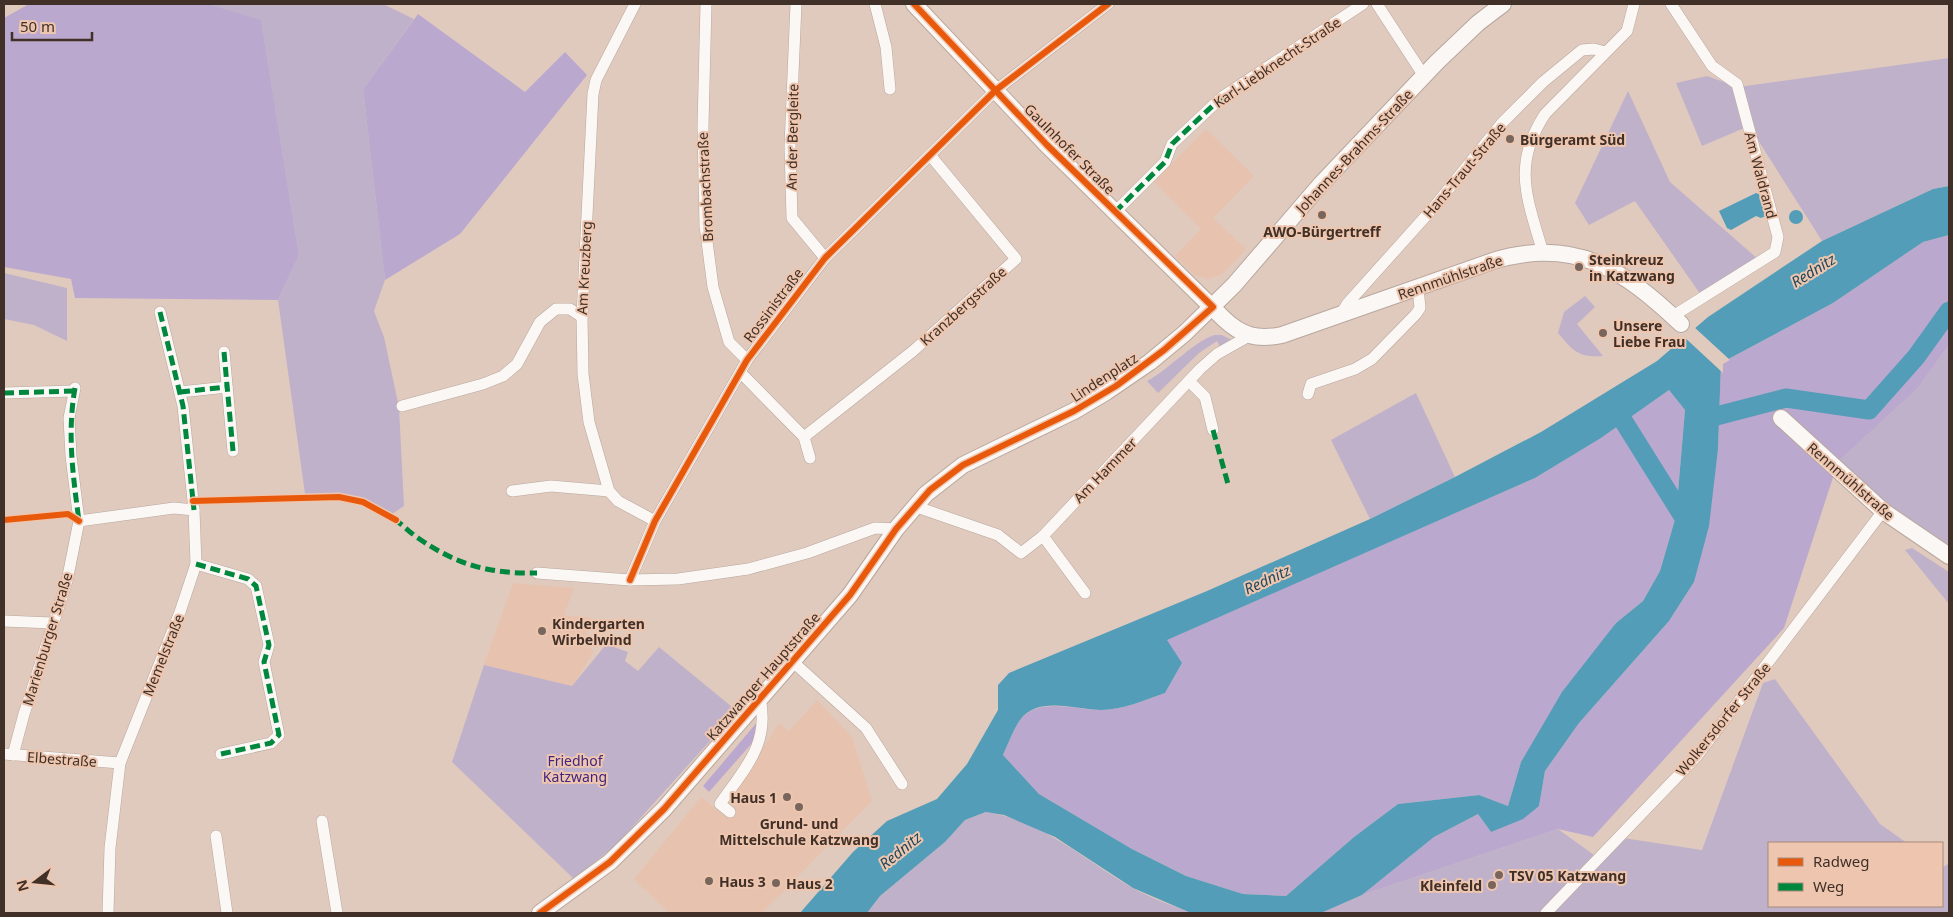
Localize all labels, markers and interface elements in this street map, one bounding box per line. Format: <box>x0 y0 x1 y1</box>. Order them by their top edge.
scale bar <box>12 10 92 42</box>
street label: Karl-Liebknecht-Straße <box>1210 12 1344 112</box>
text: 50 m <box>20 16 55 36</box>
street label: An der Bergleite <box>782 83 802 190</box>
street label: Johannes-Brahms-Straße <box>1290 85 1417 219</box>
street label: Gaulnhofer Straße <box>1020 99 1120 199</box>
street label: Hans-Traut-Straße <box>1418 118 1510 222</box>
street label: Am Waldrand <box>1740 129 1782 221</box>
place label: Bürgeramt Süd <box>1520 130 1625 149</box>
street label: Brombachstraße <box>693 132 717 242</box>
marker: Bürgeramt Süd <box>1504 133 1516 145</box>
marker: AWO-Bürgertreff <box>1316 209 1328 221</box>
street label: Am Kreuzberg <box>572 221 596 315</box>
place label: AWO-Bürgertreff <box>1263 222 1382 241</box>
water label: Rednitz <box>1787 248 1839 291</box>
street label: Rennmühlstraße <box>1395 250 1505 304</box>
place label: Steinkreuz in Katzwang <box>1589 250 1675 285</box>
marker: Steinkreuz in Katzwang <box>1573 261 1585 273</box>
street label: Kranzbergstraße <box>916 262 1010 350</box>
street label: Rossinistraße <box>739 264 807 346</box>
place label: Unsere Liebe Frau <box>1613 316 1685 351</box>
marker: Unsere Liebe Frau <box>1597 327 1609 339</box>
street label: Lindenplatz <box>1067 348 1142 406</box>
street label: Am Hammer <box>1069 433 1141 507</box>
street label: Rennmühlstraße <box>1803 438 1899 524</box>
water label: Rednitz <box>1241 559 1294 598</box>
street label: Marienburger Straße <box>18 570 76 708</box>
street label: Katzwanger Hauptstraße <box>702 608 824 744</box>
street label: Memelstraße <box>138 611 188 699</box>
place label: Kindergarten Wirbelwind <box>552 614 645 649</box>
marker: Kindergarten Wirbelwind <box>536 625 548 637</box>
street label: Wolkersdorfer Straße <box>1671 658 1775 780</box>
street label: Elbestraße <box>27 747 98 771</box>
park label: Friedhof Katzwang <box>543 751 607 786</box>
place label: Haus 1 <box>730 788 777 807</box>
marker: Haus 1 <box>781 791 793 803</box>
marker: Grund- und Mittelschule Katzwang <box>793 801 805 813</box>
place label: Grund- und Mittelschule Katzwang <box>719 814 879 849</box>
water label: Rednitz <box>875 827 926 873</box>
legend <box>1768 842 1943 907</box>
text: Radweg <box>1813 851 1869 871</box>
north arrow <box>10 857 60 907</box>
place label: TSV 05 Katzwang <box>1509 866 1626 885</box>
marker: TSV 05 Katzwang <box>1493 869 1505 881</box>
place label: Haus 3 <box>719 872 766 891</box>
place label: Haus 2 <box>786 874 833 893</box>
marker: Haus 3 <box>703 875 715 887</box>
place label: Kleinfeld <box>1420 876 1482 895</box>
text: Weg <box>1813 876 1844 896</box>
marker: Haus 2 <box>770 877 782 889</box>
text: N <box>11 878 33 894</box>
marker: Kleinfeld <box>1486 879 1498 891</box>

